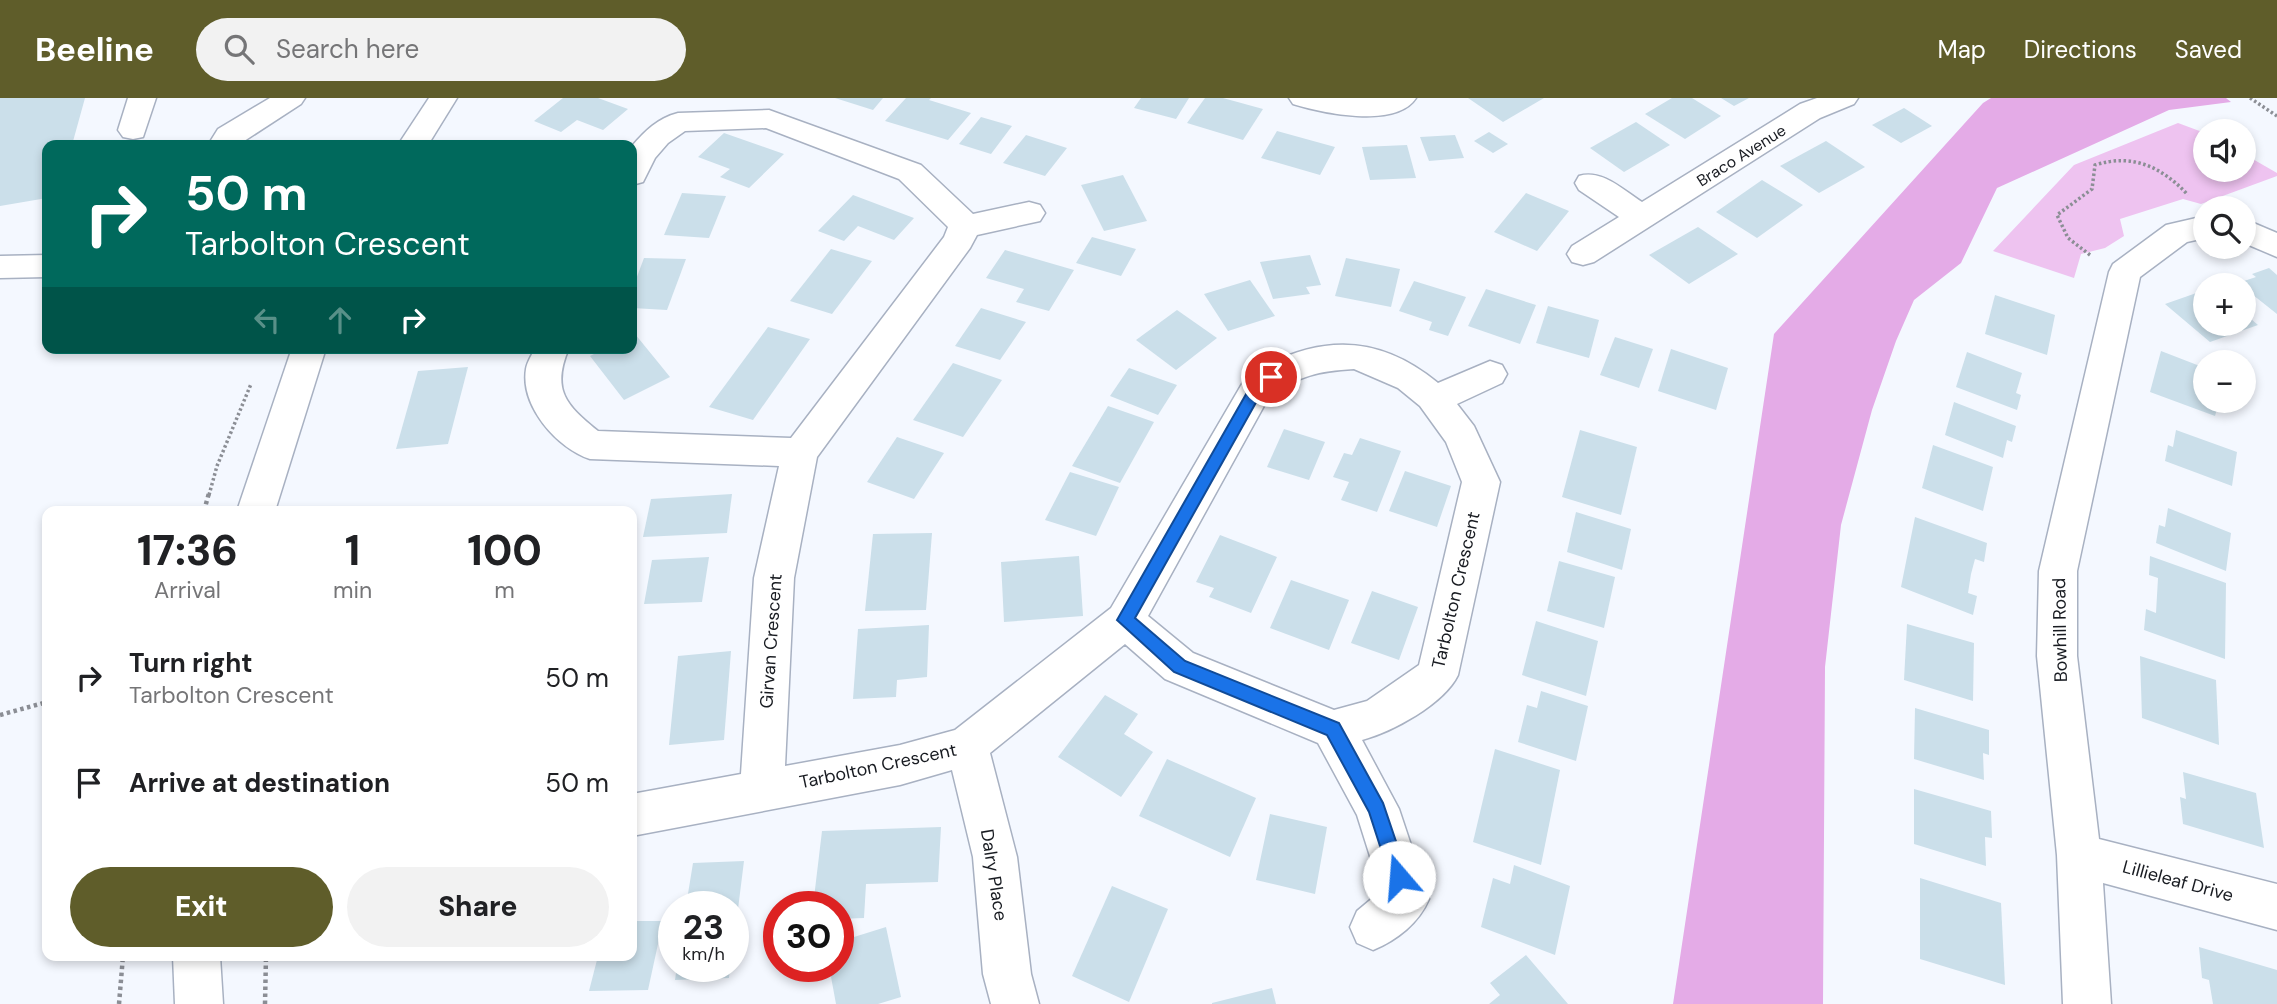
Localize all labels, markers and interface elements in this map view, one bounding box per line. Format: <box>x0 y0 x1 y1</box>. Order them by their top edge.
search box <box>196 18 686 81</box>
text: Beeline <box>35 28 154 71</box>
icon: search <box>220 30 258 68</box>
text: Search here <box>276 32 419 66</box>
text: Map <box>1938 34 1986 65</box>
text: Directions <box>2024 34 2137 65</box>
text: Saved <box>2175 34 2242 65</box>
map controls <box>2193 119 2256 413</box>
button: sound <box>2193 119 2256 182</box>
street label: Braco Avenue <box>1693 120 1790 191</box>
text: 50 m <box>185 161 308 225</box>
icon: right <box>70 168 161 259</box>
button: search <box>2193 196 2256 259</box>
text: Tarbolton Crescent <box>185 223 470 265</box>
button: + <box>2193 273 2256 336</box>
icon: left <box>248 301 286 339</box>
icon: ahead <box>321 301 359 339</box>
icon: right <box>394 301 432 339</box>
pin <box>1241 347 1301 407</box>
button: − <box>2193 350 2256 413</box>
icon: arrive <box>1252 358 1290 396</box>
street label: Tarbolton Crescent <box>1426 509 1486 671</box>
text: 17:36 <box>137 523 238 578</box>
text: 1 <box>345 523 360 578</box>
text: 100 <box>467 523 542 578</box>
street label: Girvan Crescent <box>754 573 788 709</box>
text: Arrival <box>154 575 221 605</box>
text: min <box>333 575 372 605</box>
text: m <box>494 575 515 605</box>
street label: Bowhill Road <box>2047 578 2073 682</box>
text: Turn right <box>129 646 253 680</box>
icon: right <box>70 659 108 697</box>
text: 50 m <box>545 661 609 695</box>
text: Tarbolton Crescent <box>129 680 334 710</box>
street label: Tarbolton Crescent <box>797 738 959 794</box>
icon: arrive <box>70 764 108 802</box>
text: Arrive at destination <box>129 766 390 800</box>
text: 50 m <box>545 766 609 800</box>
street label: Dalry Place <box>975 827 1013 923</box>
position arrow <box>1362 840 1436 914</box>
street label: Lillieleaf Drive <box>2120 855 2236 907</box>
button: Exit <box>70 867 333 947</box>
button: Share <box>347 867 609 947</box>
speed limit sign: 30 <box>763 891 854 982</box>
text: 23 <box>683 904 724 950</box>
text: km/h <box>682 942 725 966</box>

